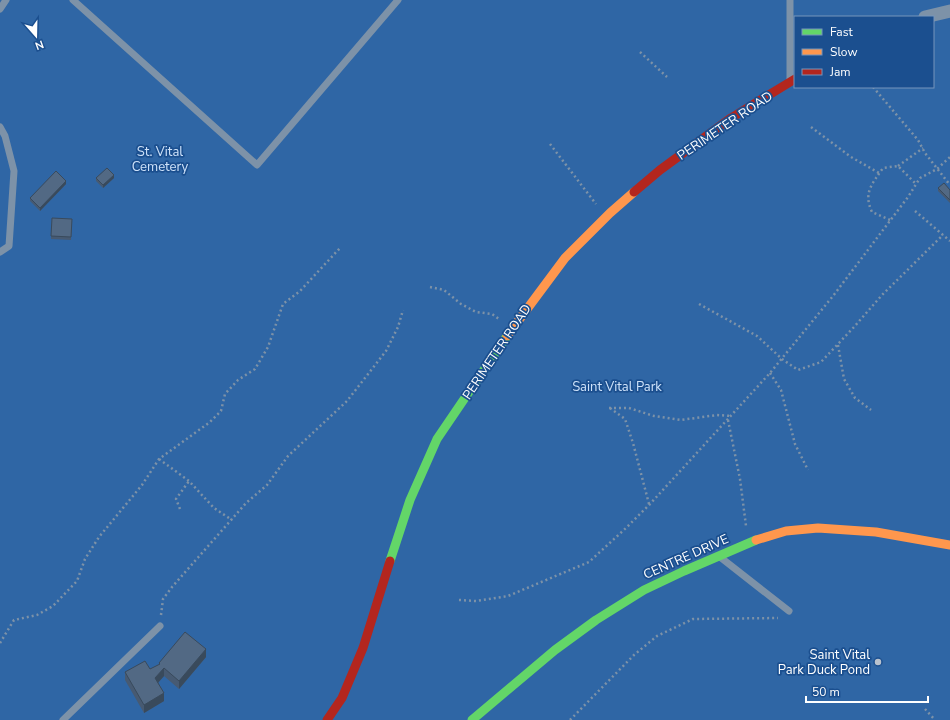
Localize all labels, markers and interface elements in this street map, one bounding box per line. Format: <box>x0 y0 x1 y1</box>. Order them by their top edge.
north arrow <box>16 16 56 56</box>
legend <box>794 16 934 88</box>
text: Fast <box>830 24 853 40</box>
text: N <box>33 36 46 53</box>
text: Slow <box>830 44 858 60</box>
text: Jam <box>829 64 851 80</box>
street label: PERIMETER ROAD <box>674 87 776 165</box>
park label: St. Vital Cemetery <box>132 143 188 176</box>
street label: PERIMETER ROAD <box>458 301 536 403</box>
park label: Saint Vital Park <box>572 378 662 396</box>
street label: CENTRE DRIVE <box>640 530 732 584</box>
place label: Saint Vital Park Duck Pond <box>778 646 870 679</box>
marker: Saint Vital Park Duck Pond <box>873 657 883 667</box>
scale bar <box>806 678 928 704</box>
text: 50 m <box>812 684 840 700</box>

